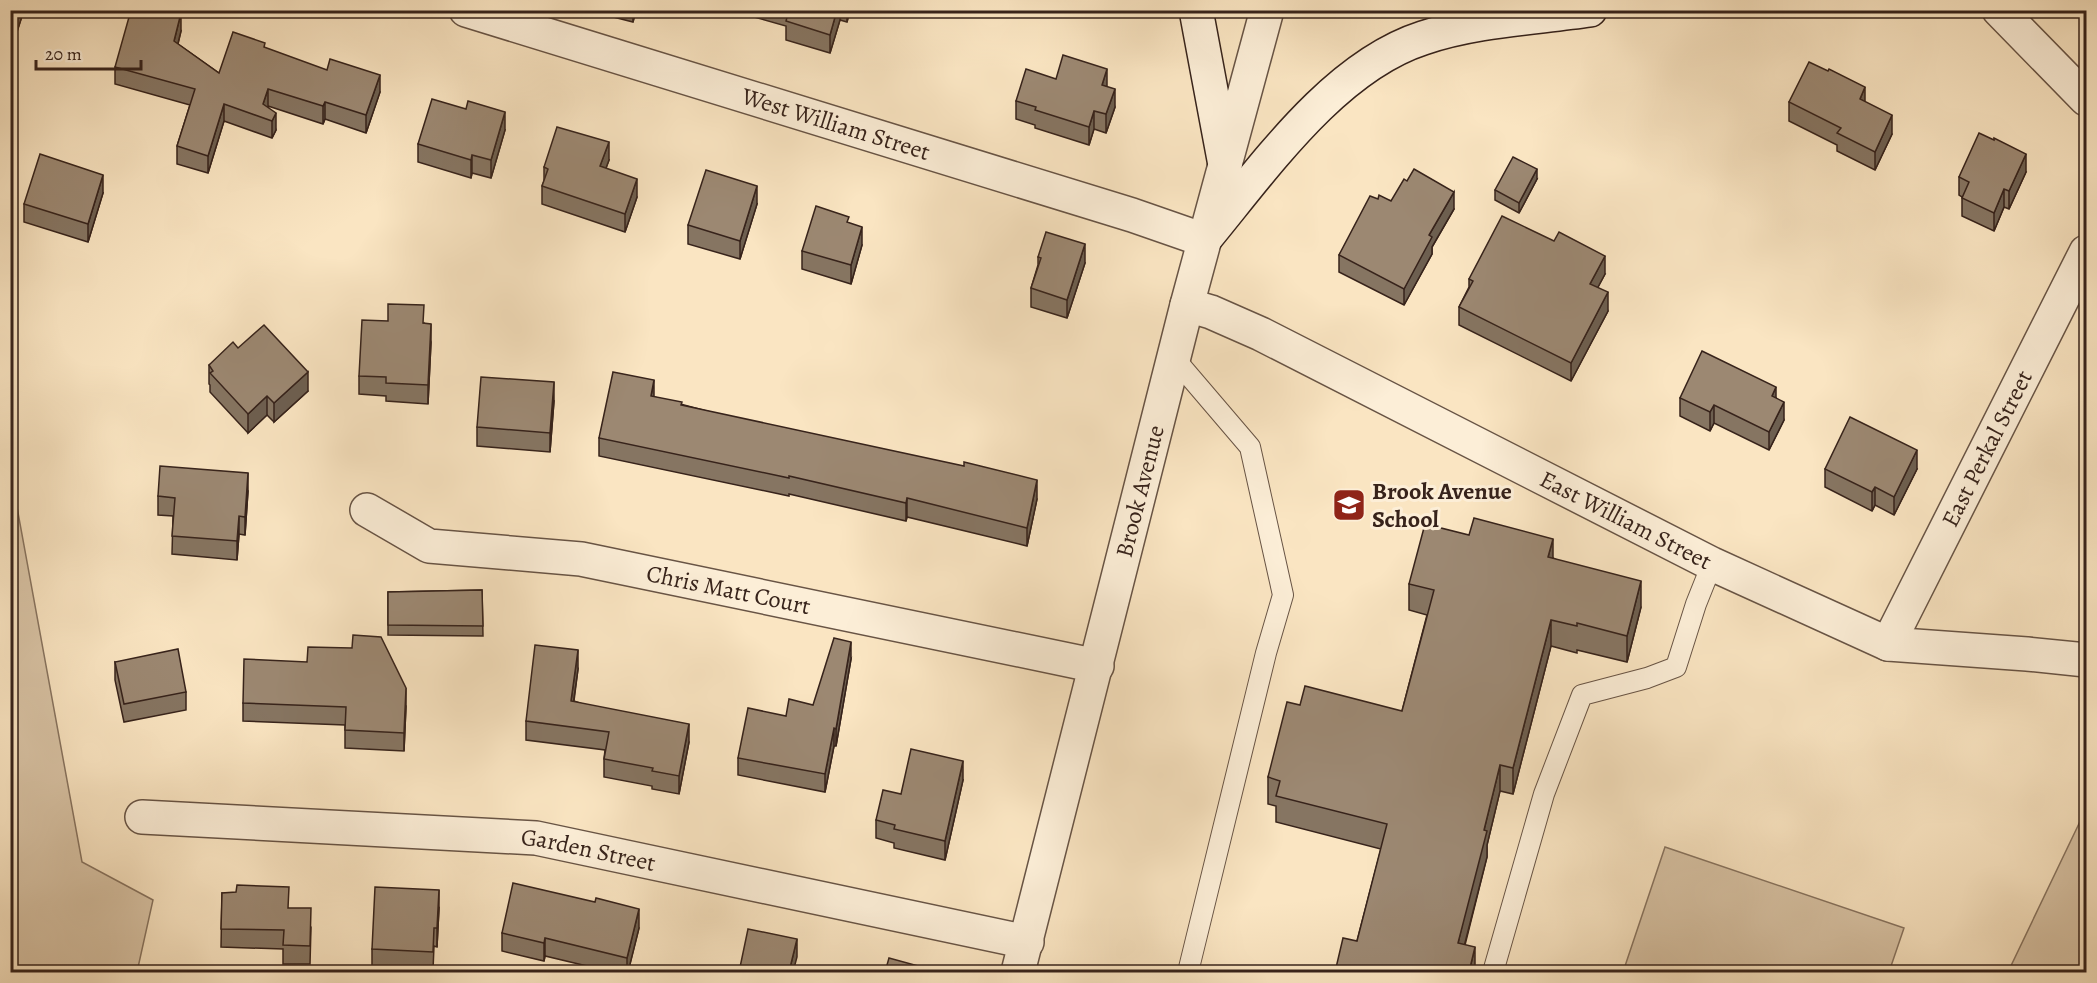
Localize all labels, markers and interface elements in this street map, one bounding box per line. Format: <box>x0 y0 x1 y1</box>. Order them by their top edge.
scale bar <box>36 33 141 71</box>
text: 20 m <box>45 42 82 66</box>
street label: West William Street <box>737 80 934 168</box>
street label: East Perkal Street <box>1934 365 2040 532</box>
street label: Brook Avenue <box>1108 422 1172 561</box>
street label: East William Street <box>1534 463 1717 577</box>
place label: Brook Avenue School <box>1372 475 1512 535</box>
school or university icon: Brook Avenue School <box>1331 487 1367 523</box>
street label: Chris Matt Court <box>644 557 814 622</box>
street label: Garden Street <box>520 821 658 879</box>

